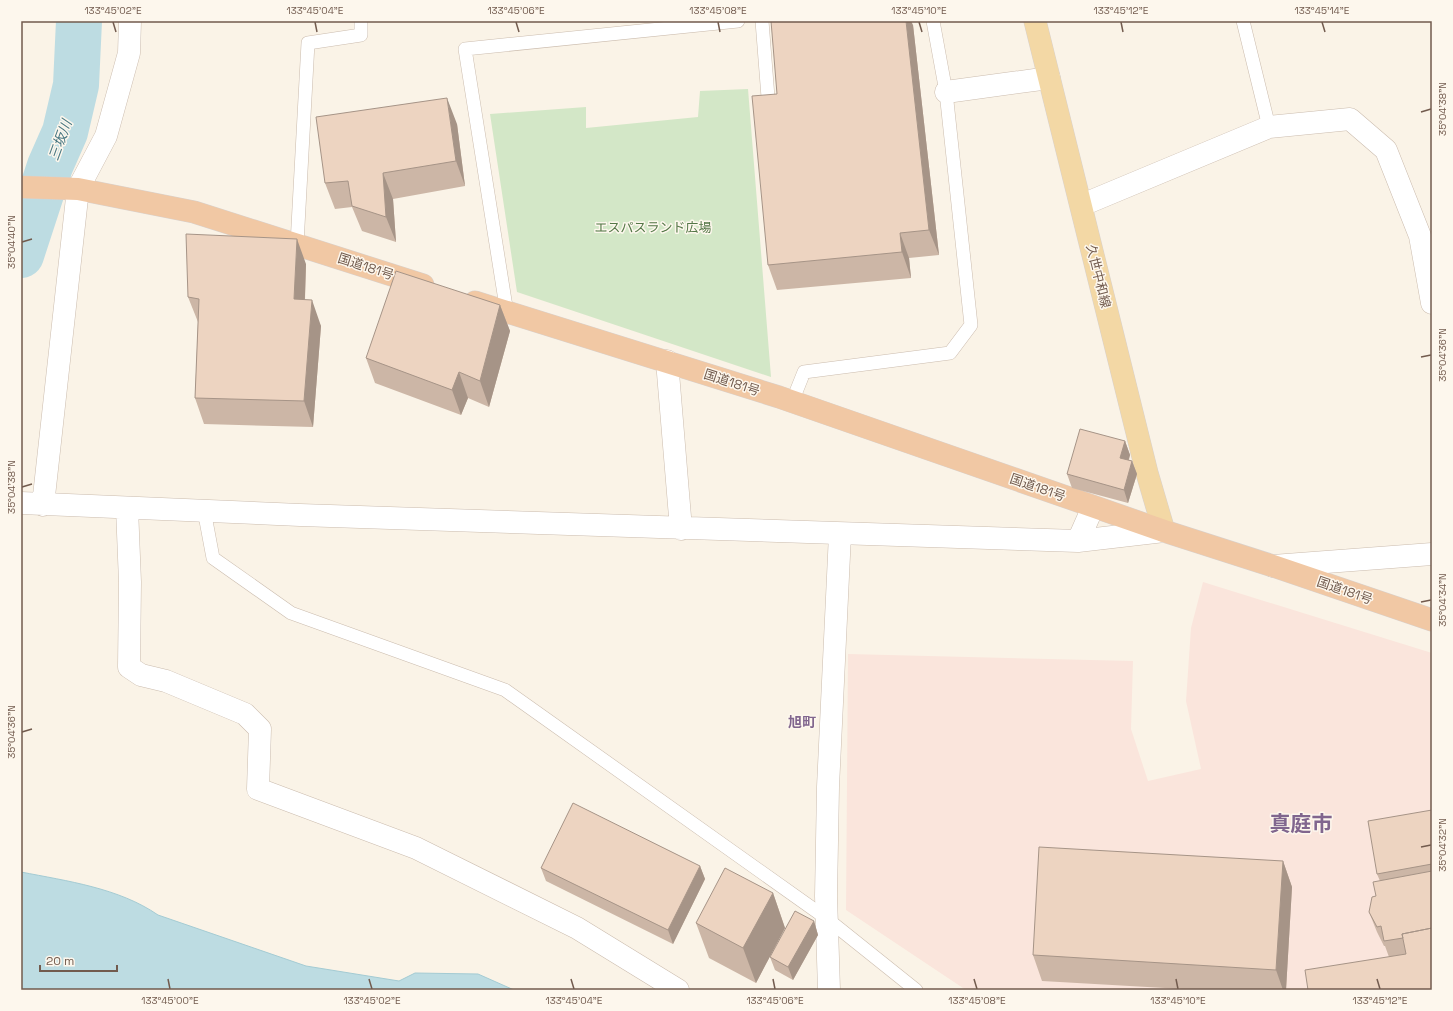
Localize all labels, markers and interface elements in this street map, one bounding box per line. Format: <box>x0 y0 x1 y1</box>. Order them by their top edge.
text: 133°45'02"E <box>84 4 142 17</box>
text: 133°45'04"E <box>286 4 344 17</box>
text: 133°45'06"E <box>487 4 545 17</box>
text: 133°45'08"E <box>689 4 747 17</box>
text: 133°45'10"E <box>891 4 947 17</box>
text: 133°45'12"E <box>1094 4 1149 17</box>
text: 133°45'14"E <box>1295 4 1350 17</box>
text: 35°04'38"N <box>1436 82 1449 136</box>
water label: 三坂川 <box>44 115 76 163</box>
text: 35°04'40"N <box>5 215 18 269</box>
park label: エスパスランド広場 <box>594 219 712 236</box>
street label: 久世中和線 <box>1082 243 1115 310</box>
street label: 国道181号 <box>336 249 396 284</box>
text: 35°04'36"N <box>1436 328 1449 382</box>
street label: 国道181号 <box>702 365 762 400</box>
text: 35°04'38"N <box>5 460 18 514</box>
street label: 国道181号 <box>1008 470 1068 505</box>
street label: 国道181号 <box>1315 573 1375 608</box>
text: 35°04'34"N <box>1436 573 1449 627</box>
text: 35°04'36"N <box>5 705 18 759</box>
district label: 旭町 <box>788 713 816 731</box>
district label: 真庭市 <box>1270 810 1333 837</box>
text: 35°04'32"N <box>1436 818 1449 872</box>
scale bar <box>40 947 117 973</box>
text: 20 m <box>46 953 74 969</box>
text: 133°45'00"E <box>141 994 199 1007</box>
text: 133°45'02"E <box>343 994 401 1007</box>
text: 133°45'04"E <box>545 994 603 1007</box>
text: 133°45'06"E <box>746 994 804 1007</box>
text: 133°45'08"E <box>948 994 1006 1007</box>
text: 133°45'10"E <box>1150 994 1206 1007</box>
text: 133°45'12"E <box>1353 994 1408 1007</box>

